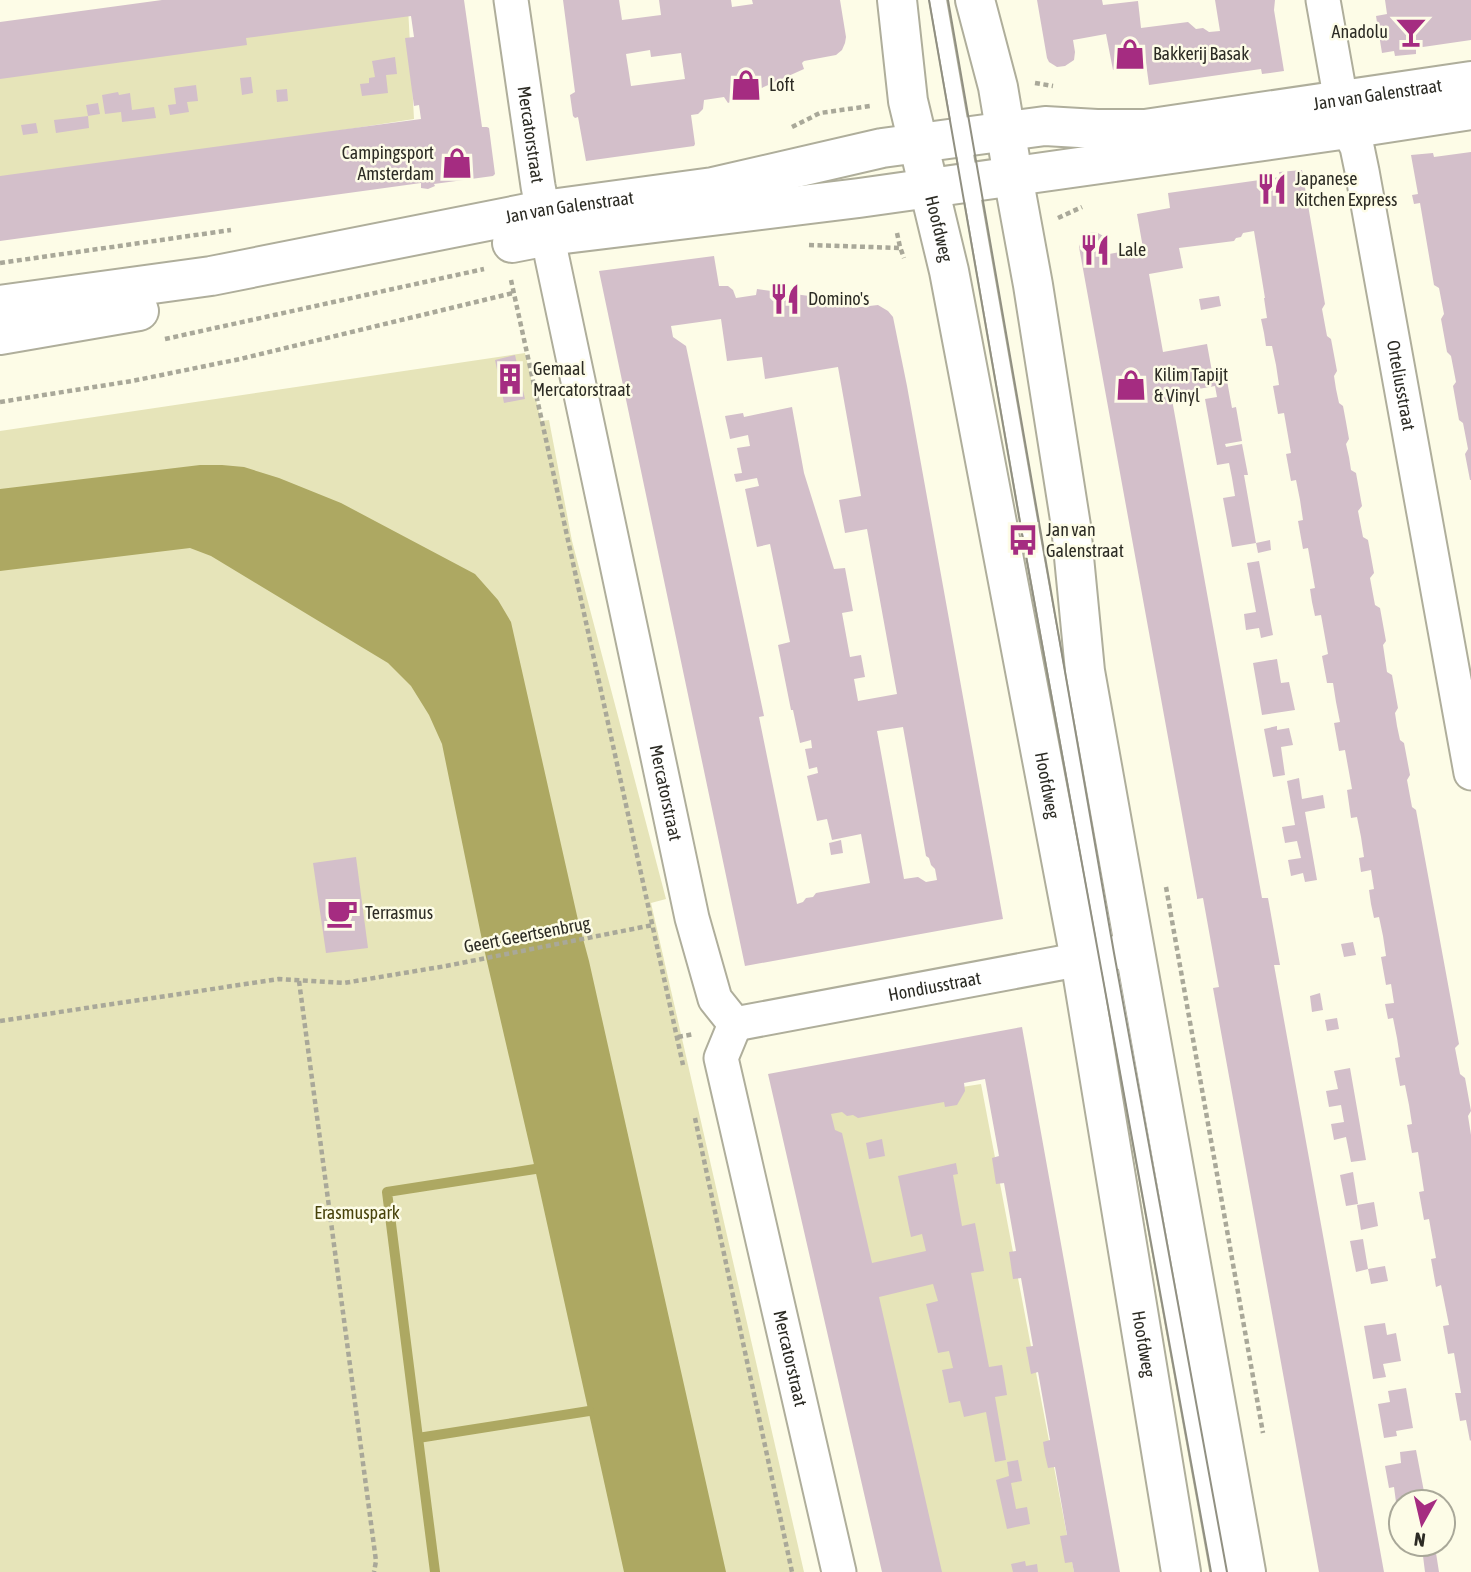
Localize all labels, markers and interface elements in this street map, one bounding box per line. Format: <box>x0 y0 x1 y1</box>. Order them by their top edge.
bar icon: Anadolu <box>1394 15 1428 49</box>
place label: Anadolu <box>1332 21 1388 42</box>
shop icon: Bakkerij Basak <box>1113 37 1147 71</box>
place label: Bakkerij Basak <box>1153 43 1249 64</box>
shop icon: Loft <box>729 68 763 102</box>
place label: Loft <box>769 74 795 95</box>
street label: Jan van Galenstraat <box>1312 74 1443 114</box>
street label: Mercatorstraat <box>514 85 548 184</box>
place label: Campingsport Amsterdam <box>342 142 434 184</box>
shop icon: Campingsport Amsterdam <box>440 146 474 180</box>
place label: Japanese Kitchen Express <box>1295 168 1397 210</box>
restaurant icon: Japanese Kitchen Express <box>1255 172 1289 206</box>
street label: Jan van Galenstraat <box>503 187 635 227</box>
street label: Hoofdweg <box>921 193 957 264</box>
restaurant icon: Lale <box>1078 233 1112 267</box>
place label: Lale <box>1118 239 1146 260</box>
restaurant icon: Domino's <box>768 282 802 316</box>
place label: Domino's <box>808 288 869 309</box>
street label: Orteliusstraat <box>1383 339 1420 432</box>
place label: Gemaal Mercatorstraat <box>533 358 631 400</box>
building icon: Gemaal Mercatorstraat <box>493 362 527 396</box>
place label: Kilim Tapijt & Vinyl <box>1154 364 1228 406</box>
shop icon: Kilim Tapijt & Vinyl <box>1114 368 1148 402</box>
place label: Jan van Galenstraat <box>1046 519 1124 561</box>
bus stop icon: Jan van Galenstraat <box>1006 523 1040 557</box>
street label: Mercatorstraat <box>646 743 686 843</box>
street label: Hoofdweg <box>1031 750 1064 821</box>
cafe icon: Terrasmus <box>325 896 359 930</box>
place label: Terrasmus <box>365 902 433 923</box>
street label: Geert Geertsenbrug <box>462 912 592 957</box>
street label: Hondiusstraat <box>886 967 982 1005</box>
park label: Erasmuspark <box>314 1202 400 1223</box>
street label: Mercatorstraat <box>769 1308 812 1408</box>
street label: Hoofdweg <box>1128 1309 1160 1379</box>
north arrow <box>1387 1488 1457 1558</box>
text: N <box>1413 1528 1427 1552</box>

